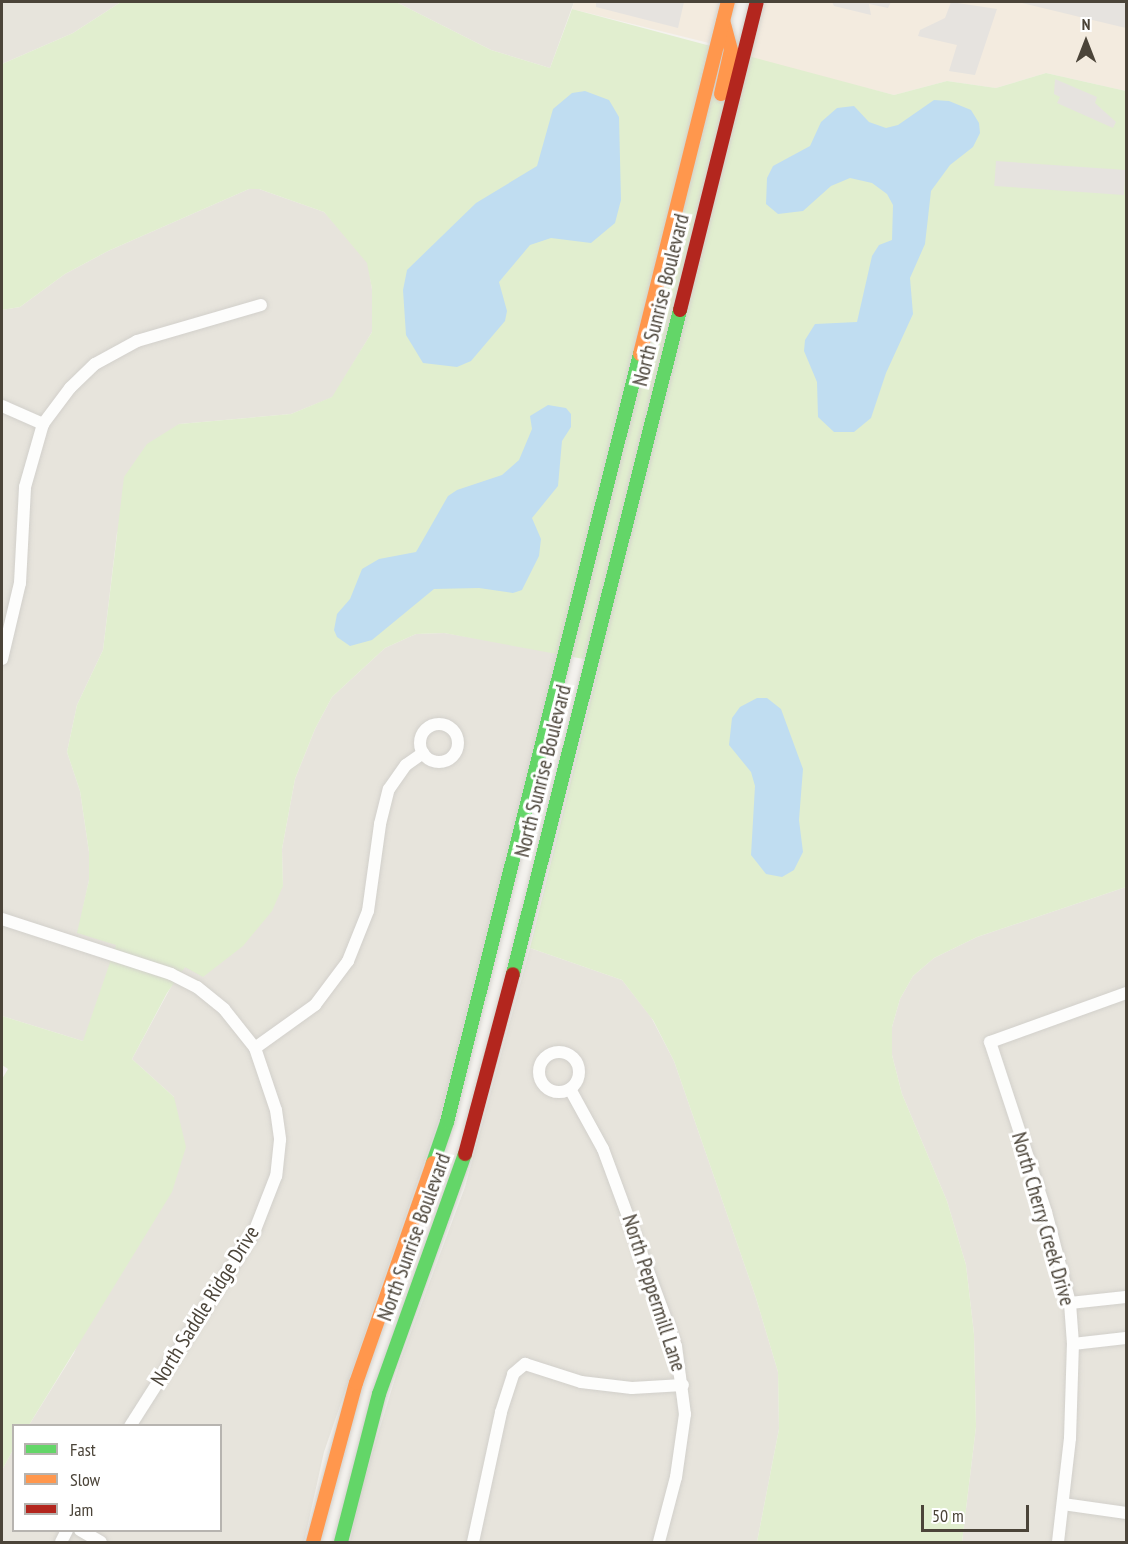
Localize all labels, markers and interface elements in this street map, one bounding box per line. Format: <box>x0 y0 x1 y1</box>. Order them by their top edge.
north arrow <box>1056 12 1116 72</box>
text: N <box>1082 14 1090 34</box>
street label: North Sunrise Boulevard <box>627 211 695 389</box>
street label: North Sunrise Boulevard <box>509 682 577 860</box>
street label: North Cherry Creek Drive <box>1006 1129 1080 1309</box>
street label: North Sunrise Boulevard <box>372 1150 456 1324</box>
street label: North Peppermill Lane <box>617 1211 691 1375</box>
street label: North Saddle Ridge Drive <box>146 1221 264 1391</box>
legend <box>12 1424 222 1532</box>
text: Fast <box>70 1438 96 1461</box>
text: Slow <box>70 1468 100 1491</box>
scale bar <box>924 1493 1032 1531</box>
text: Jam <box>70 1498 93 1521</box>
text: 50 m <box>932 1504 964 1527</box>

